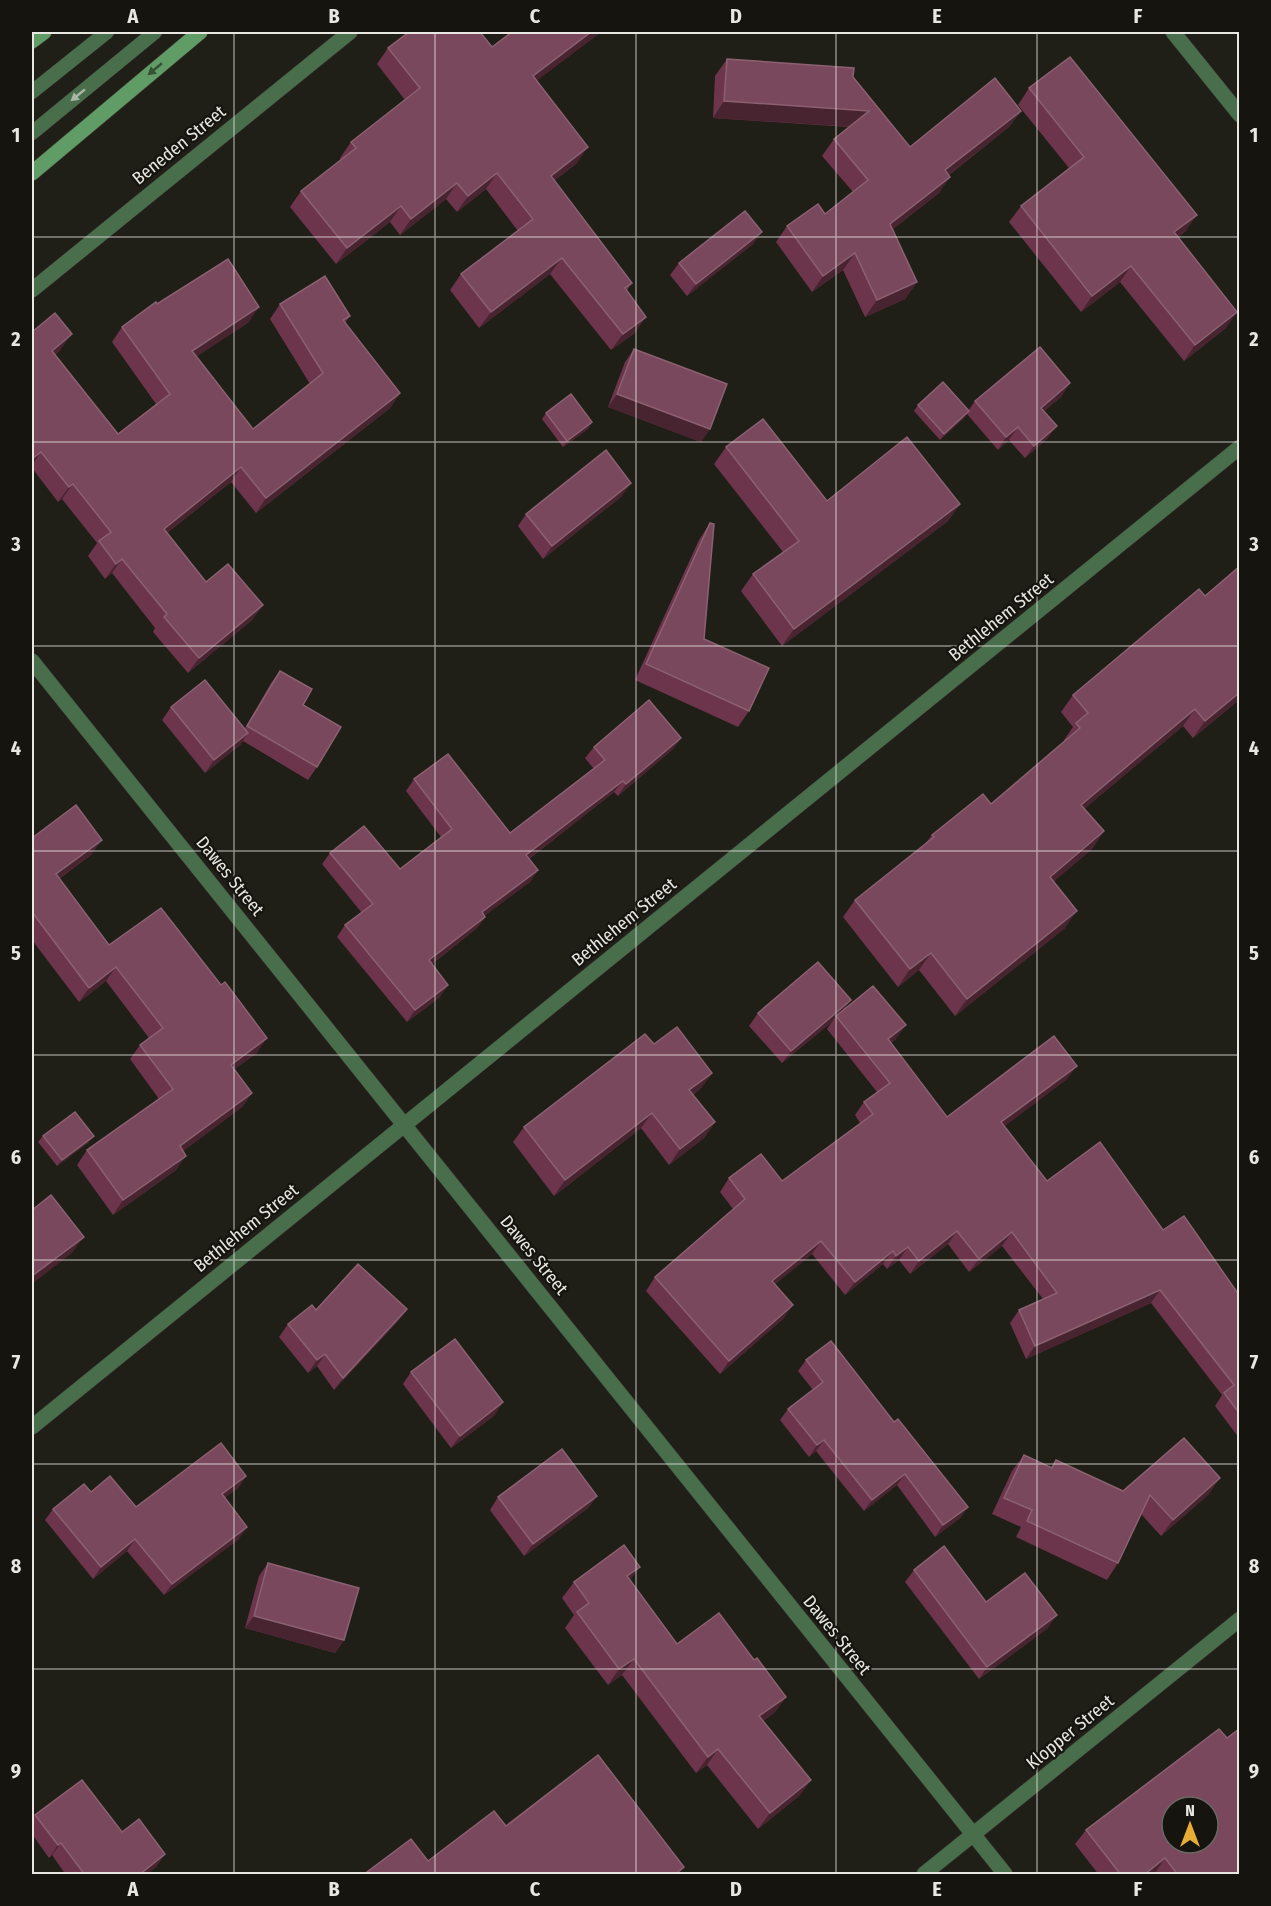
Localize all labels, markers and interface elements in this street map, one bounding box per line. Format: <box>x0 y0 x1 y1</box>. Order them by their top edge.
text: A <box>127 4 140 28</box>
text: B <box>328 4 340 28</box>
text: C <box>530 4 541 28</box>
text: D <box>730 4 742 28</box>
text: E <box>932 4 942 28</box>
text: F <box>1134 4 1143 28</box>
one-way arrow <box>148 62 163 75</box>
one-way arrow <box>70 89 86 102</box>
street label: Beneden Street <box>128 101 230 189</box>
text: 1 <box>12 123 20 147</box>
text: 1 <box>1250 123 1258 147</box>
text: 2 <box>10 327 21 351</box>
text: 2 <box>1248 327 1259 351</box>
text: 3 <box>10 532 21 556</box>
text: 3 <box>1248 532 1259 556</box>
street label: Bethlehem Street <box>944 568 1058 666</box>
text: 4 <box>11 736 21 760</box>
text: 4 <box>1249 736 1259 760</box>
street label: Dawes Street <box>191 832 269 920</box>
street label: Bethlehem Street <box>567 873 681 971</box>
text: 5 <box>11 941 21 965</box>
text: 5 <box>1249 941 1259 965</box>
text: 6 <box>11 1145 21 1169</box>
text: 6 <box>1249 1145 1259 1169</box>
street label: Bethlehem Street <box>189 1179 303 1277</box>
street label: Dawes Street <box>495 1211 573 1299</box>
text: 7 <box>12 1350 21 1374</box>
text: 7 <box>1250 1350 1259 1374</box>
text: 8 <box>11 1554 22 1578</box>
text: 8 <box>1249 1554 1260 1578</box>
street label: Dawes Street <box>798 1591 876 1679</box>
street label: Klopper Street <box>1022 1690 1118 1774</box>
text: 9 <box>11 1759 21 1783</box>
text: 9 <box>1249 1759 1259 1783</box>
north arrow <box>1160 1795 1220 1855</box>
text: N <box>1185 1801 1195 1820</box>
text: A <box>127 1877 140 1901</box>
text: B <box>328 1877 340 1901</box>
text: C <box>530 1877 541 1901</box>
text: D <box>730 1877 742 1901</box>
text: E <box>932 1877 942 1901</box>
text: F <box>1134 1877 1143 1901</box>

